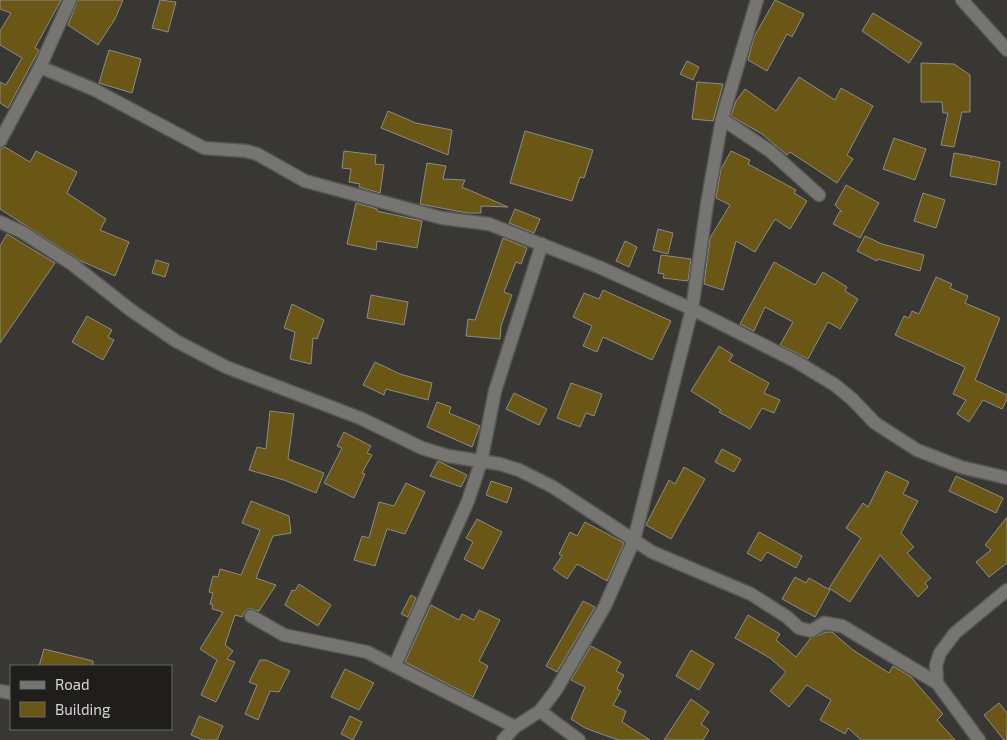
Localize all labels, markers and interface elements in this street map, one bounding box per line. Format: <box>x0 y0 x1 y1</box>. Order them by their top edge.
legend <box>10 665 172 730</box>
text: Road <box>55 675 90 693</box>
text: Building <box>55 700 111 718</box>

